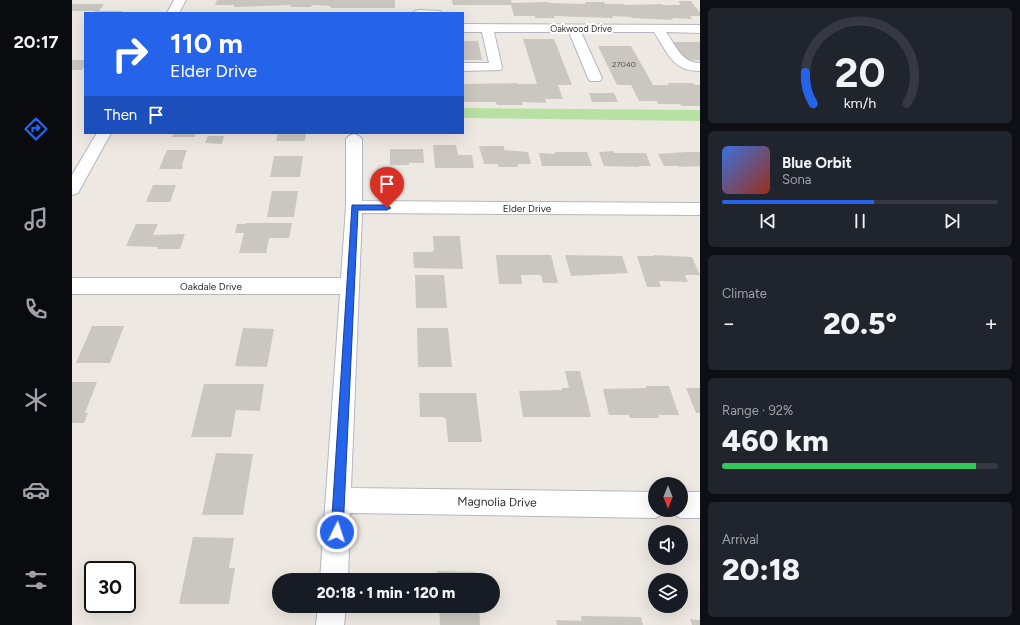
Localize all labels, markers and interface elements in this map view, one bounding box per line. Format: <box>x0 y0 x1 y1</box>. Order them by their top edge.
street label: Oakwood Drive <box>550 23 612 34</box>
text: 110 m <box>170 26 243 60</box>
icon: right <box>104 28 156 80</box>
text: 20:17 <box>13 31 59 53</box>
text: 20 <box>834 47 886 97</box>
house number: 27040 <box>612 59 636 69</box>
text: Elder Drive <box>170 60 257 82</box>
text: km/h <box>844 93 876 111</box>
icon: arrive <box>145 104 167 126</box>
text: Then <box>104 106 137 124</box>
icon: directions <box>22 115 50 143</box>
text: Blue Orbit <box>782 154 852 172</box>
pin <box>370 167 404 208</box>
text: Sona <box>782 172 811 187</box>
icon: arrive <box>376 173 398 195</box>
street label: Elder Drive <box>503 202 552 215</box>
icon: music <box>22 205 50 233</box>
icon: previous <box>757 210 779 232</box>
icon: pause <box>849 210 871 232</box>
icon: next <box>941 210 963 232</box>
street label: Oakdale Drive <box>180 280 242 293</box>
text: Climate <box>722 286 767 301</box>
icon: phone <box>22 295 50 323</box>
text: 20.5° <box>823 305 897 342</box>
text: − <box>722 310 736 337</box>
text: + <box>984 310 998 337</box>
icon: climate <box>22 386 50 414</box>
text: Range · 92% <box>722 403 793 418</box>
text: 460 km <box>722 422 829 459</box>
icon: car <box>22 476 50 504</box>
north arrow <box>648 477 688 517</box>
map controls <box>648 477 688 613</box>
street label: Magnolia Drive <box>457 494 537 510</box>
position arrow <box>316 511 358 553</box>
button: sound <box>648 525 688 565</box>
text: Arrival <box>722 532 759 547</box>
text: 20:18 <box>722 551 800 588</box>
speed limit sign: 30 <box>84 561 136 613</box>
icon: filters <box>22 566 50 594</box>
button: layers <box>648 573 688 613</box>
text: 20:18 · 1 min · 120 m <box>317 584 455 602</box>

